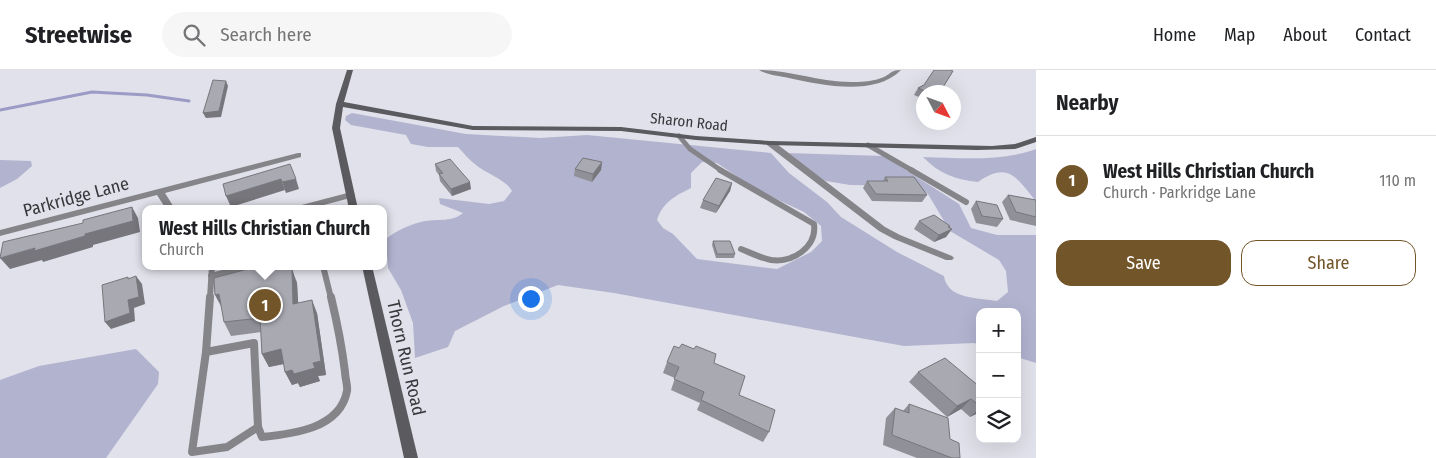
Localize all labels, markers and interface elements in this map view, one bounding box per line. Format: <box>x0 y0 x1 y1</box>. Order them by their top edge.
search box <box>162 12 512 57</box>
text: Streetwise <box>25 21 132 49</box>
icon: search <box>180 21 208 49</box>
text: Search here <box>220 23 312 46</box>
text: Home <box>1153 24 1196 46</box>
text: Map <box>1224 24 1255 46</box>
text: About <box>1283 24 1327 46</box>
text: Contact <box>1355 24 1411 46</box>
north arrow <box>916 85 961 130</box>
text: Nearby <box>1056 90 1118 116</box>
street label: Sharon Road <box>649 109 729 135</box>
text: West Hills Christian Church <box>1103 160 1314 183</box>
text: 1 <box>1069 171 1075 190</box>
text: 110 m <box>1379 171 1416 190</box>
street label: Parkridge Lane <box>21 172 131 222</box>
text: Church · Parkridge Lane <box>1103 183 1256 202</box>
popup <box>142 205 387 270</box>
text: West Hills Christian Church <box>159 217 370 240</box>
text: Church <box>159 240 204 259</box>
button: Save <box>1056 240 1231 286</box>
button: Share <box>1241 240 1416 286</box>
pin: 1 <box>249 286 281 324</box>
your location <box>518 286 544 312</box>
street label: Thorn Run Road <box>382 298 430 418</box>
map controls <box>976 308 1021 443</box>
button: + <box>976 308 1021 353</box>
button: − <box>976 353 1021 398</box>
button: layers <box>976 398 1021 443</box>

